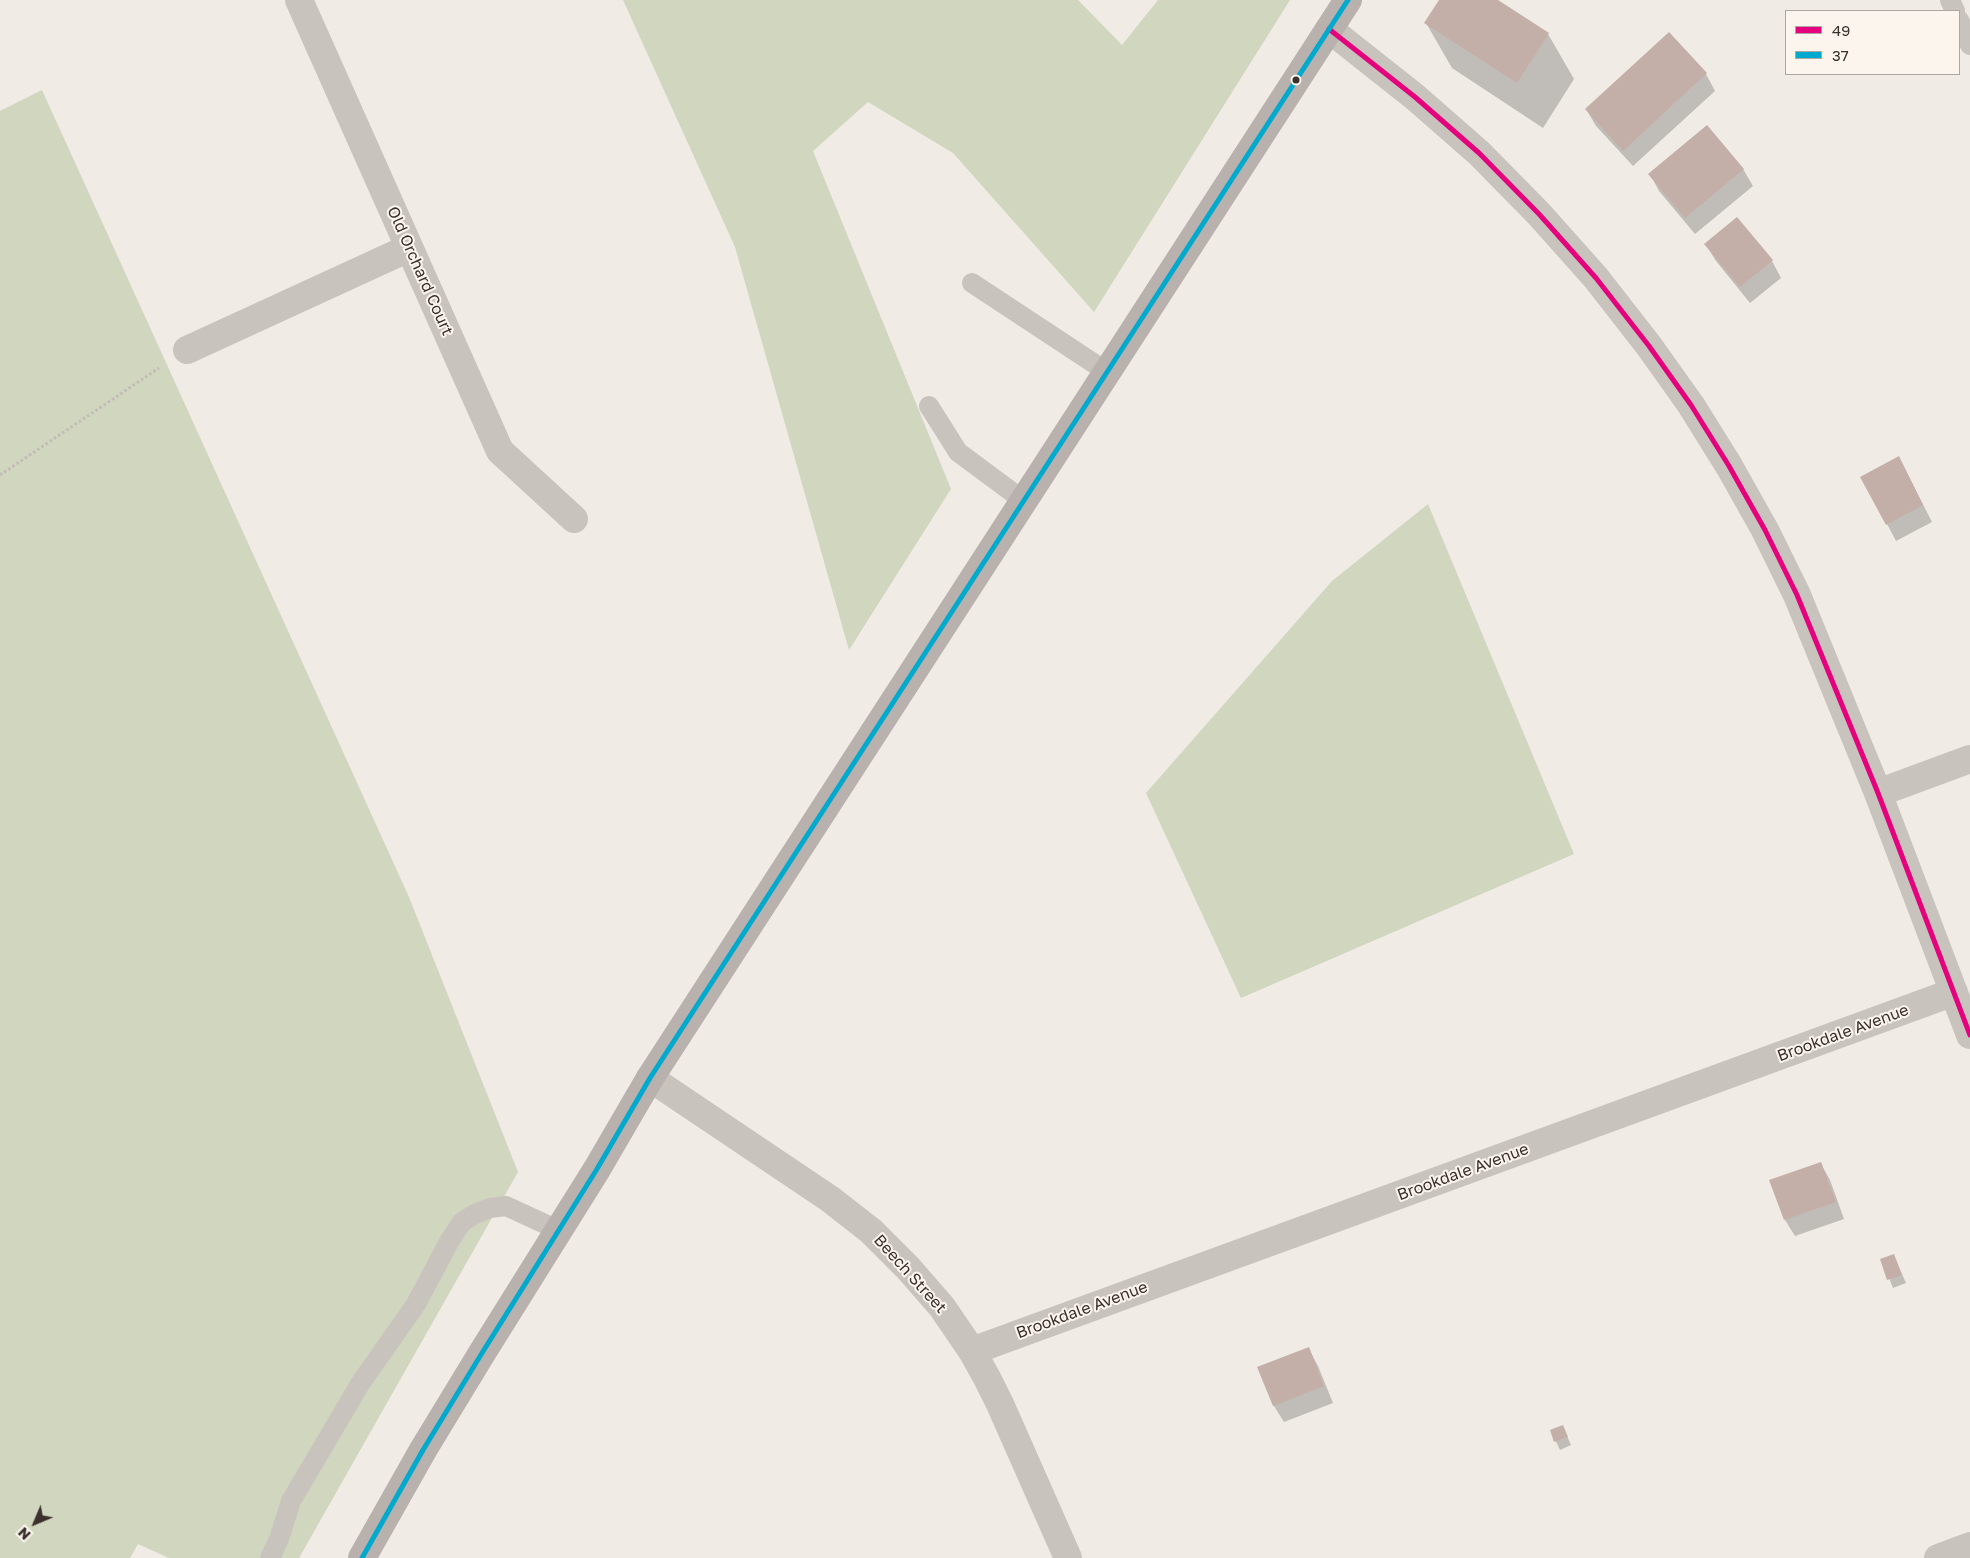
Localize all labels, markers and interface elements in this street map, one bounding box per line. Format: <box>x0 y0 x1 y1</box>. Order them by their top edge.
legend <box>1785 10 1960 75</box>
text: 49 <box>1832 21 1850 39</box>
text: 37 <box>1832 46 1849 64</box>
unlabelled marker <box>1291 75 1301 85</box>
street label: Old Orchard Court <box>383 204 457 338</box>
street label: Brookdale Avenue <box>1775 1000 1911 1066</box>
street label: Brookdale Avenue <box>1395 1139 1531 1205</box>
street label: Beech Street <box>870 1231 950 1317</box>
street label: Brookdale Avenue <box>1014 1277 1150 1343</box>
north arrow <box>10 1498 60 1548</box>
text: N <box>14 1524 34 1544</box>

